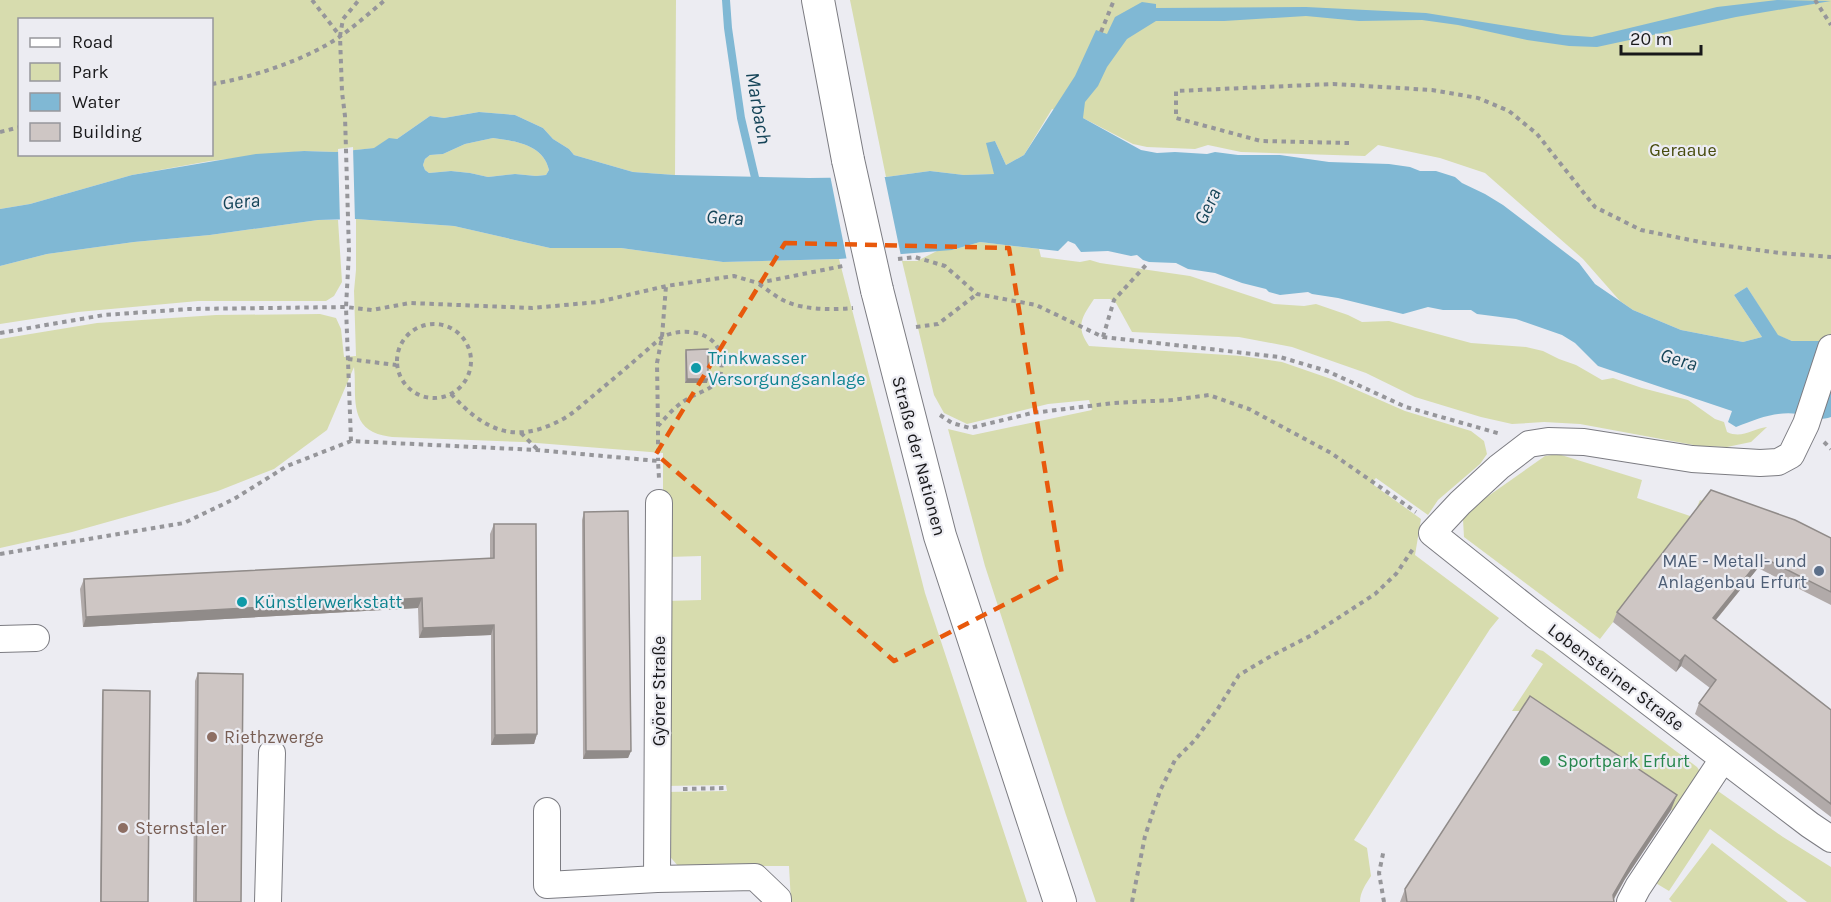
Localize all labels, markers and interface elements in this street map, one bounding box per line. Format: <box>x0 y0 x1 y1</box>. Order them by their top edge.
legend <box>18 18 213 156</box>
scale bar <box>1621 18 1700 56</box>
text: 20 m <box>1630 28 1672 50</box>
text: Road <box>72 31 113 53</box>
text: Park <box>72 61 109 83</box>
water label: Marbach <box>741 70 776 146</box>
text: Water <box>72 91 120 113</box>
text: Building <box>72 121 142 143</box>
park label: Geraaue <box>1649 139 1717 161</box>
water label: Gera <box>1189 184 1226 228</box>
water label: Gera <box>221 188 261 215</box>
water label: Gera <box>705 205 745 230</box>
water label: Gera <box>1658 343 1700 376</box>
place label: Trinkwasser Versorgungsanlage <box>708 347 865 390</box>
marker: Trinkwasser Versorgungsanlage <box>689 361 703 375</box>
street label: Straße der Nationen <box>887 374 951 538</box>
place label: MAE - Metall- und Anlagenbau Erfurt <box>1658 550 1807 593</box>
marker: MAE - Metall- und Anlagenbau Erfurt <box>1812 564 1826 578</box>
place label: Künstlerwerkstatt <box>254 591 403 613</box>
marker: Künstlerwerkstatt <box>235 595 249 609</box>
street label: Lobensteiner Straße <box>1543 619 1689 735</box>
street label: Györer Straße <box>648 636 670 746</box>
place label: Riethzwerge <box>224 726 324 748</box>
marker: Riethzwerge <box>205 730 219 744</box>
place label: Sportpark Erfurt <box>1557 750 1690 772</box>
marker: Sportpark Erfurt <box>1538 754 1552 768</box>
place label: Sternstaler <box>135 817 227 839</box>
marker: Sternstaler <box>116 821 130 835</box>

